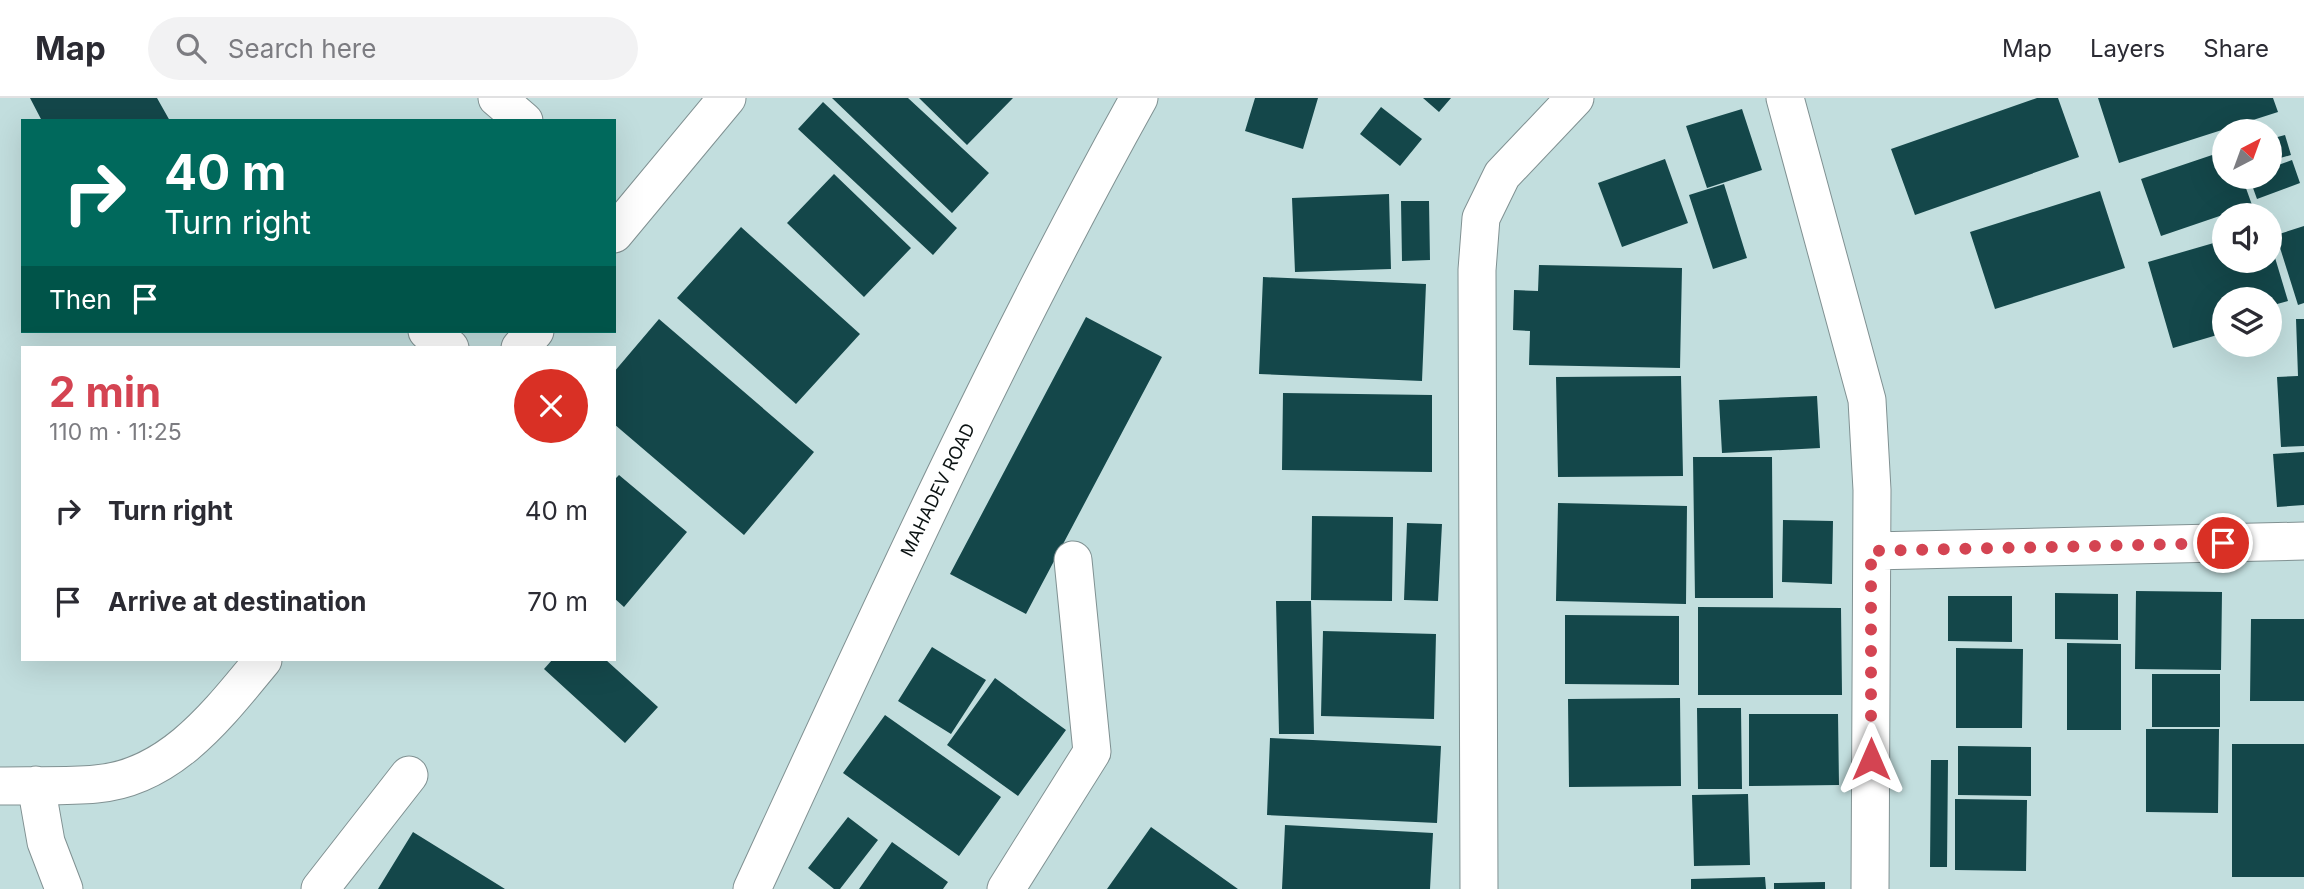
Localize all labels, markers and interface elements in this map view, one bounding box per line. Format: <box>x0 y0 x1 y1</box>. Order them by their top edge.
search box <box>148 17 638 80</box>
text: Map <box>35 28 106 68</box>
icon: search <box>172 29 210 67</box>
text: Search here <box>228 33 376 64</box>
text: Map <box>2002 34 2052 63</box>
text: Layers <box>2090 34 2165 63</box>
text: Share <box>2203 34 2269 63</box>
north arrow <box>2212 119 2282 189</box>
map controls <box>2212 119 2282 357</box>
text: 40 m <box>164 143 287 202</box>
icon: right <box>49 147 140 238</box>
text: Turn right <box>164 203 311 242</box>
button: sound <box>2212 203 2282 273</box>
icon: arrive <box>126 280 164 318</box>
text: Then <box>49 284 112 315</box>
button: layers <box>2212 287 2282 357</box>
text: 2 min <box>49 366 161 417</box>
button: close <box>514 369 588 443</box>
text: 110 m · 11:25 <box>49 418 182 446</box>
street label: MAHADEV ROAD <box>896 420 979 560</box>
icon: right <box>49 492 87 530</box>
text: Turn right <box>108 495 233 526</box>
text: 40 m <box>525 495 588 526</box>
pin <box>2193 513 2253 573</box>
icon: arrive <box>2204 524 2242 562</box>
icon: arrive <box>49 583 87 621</box>
text: Arrive at destination <box>108 586 367 617</box>
text: 70 m <box>527 586 588 617</box>
position arrow <box>1834 722 1908 796</box>

